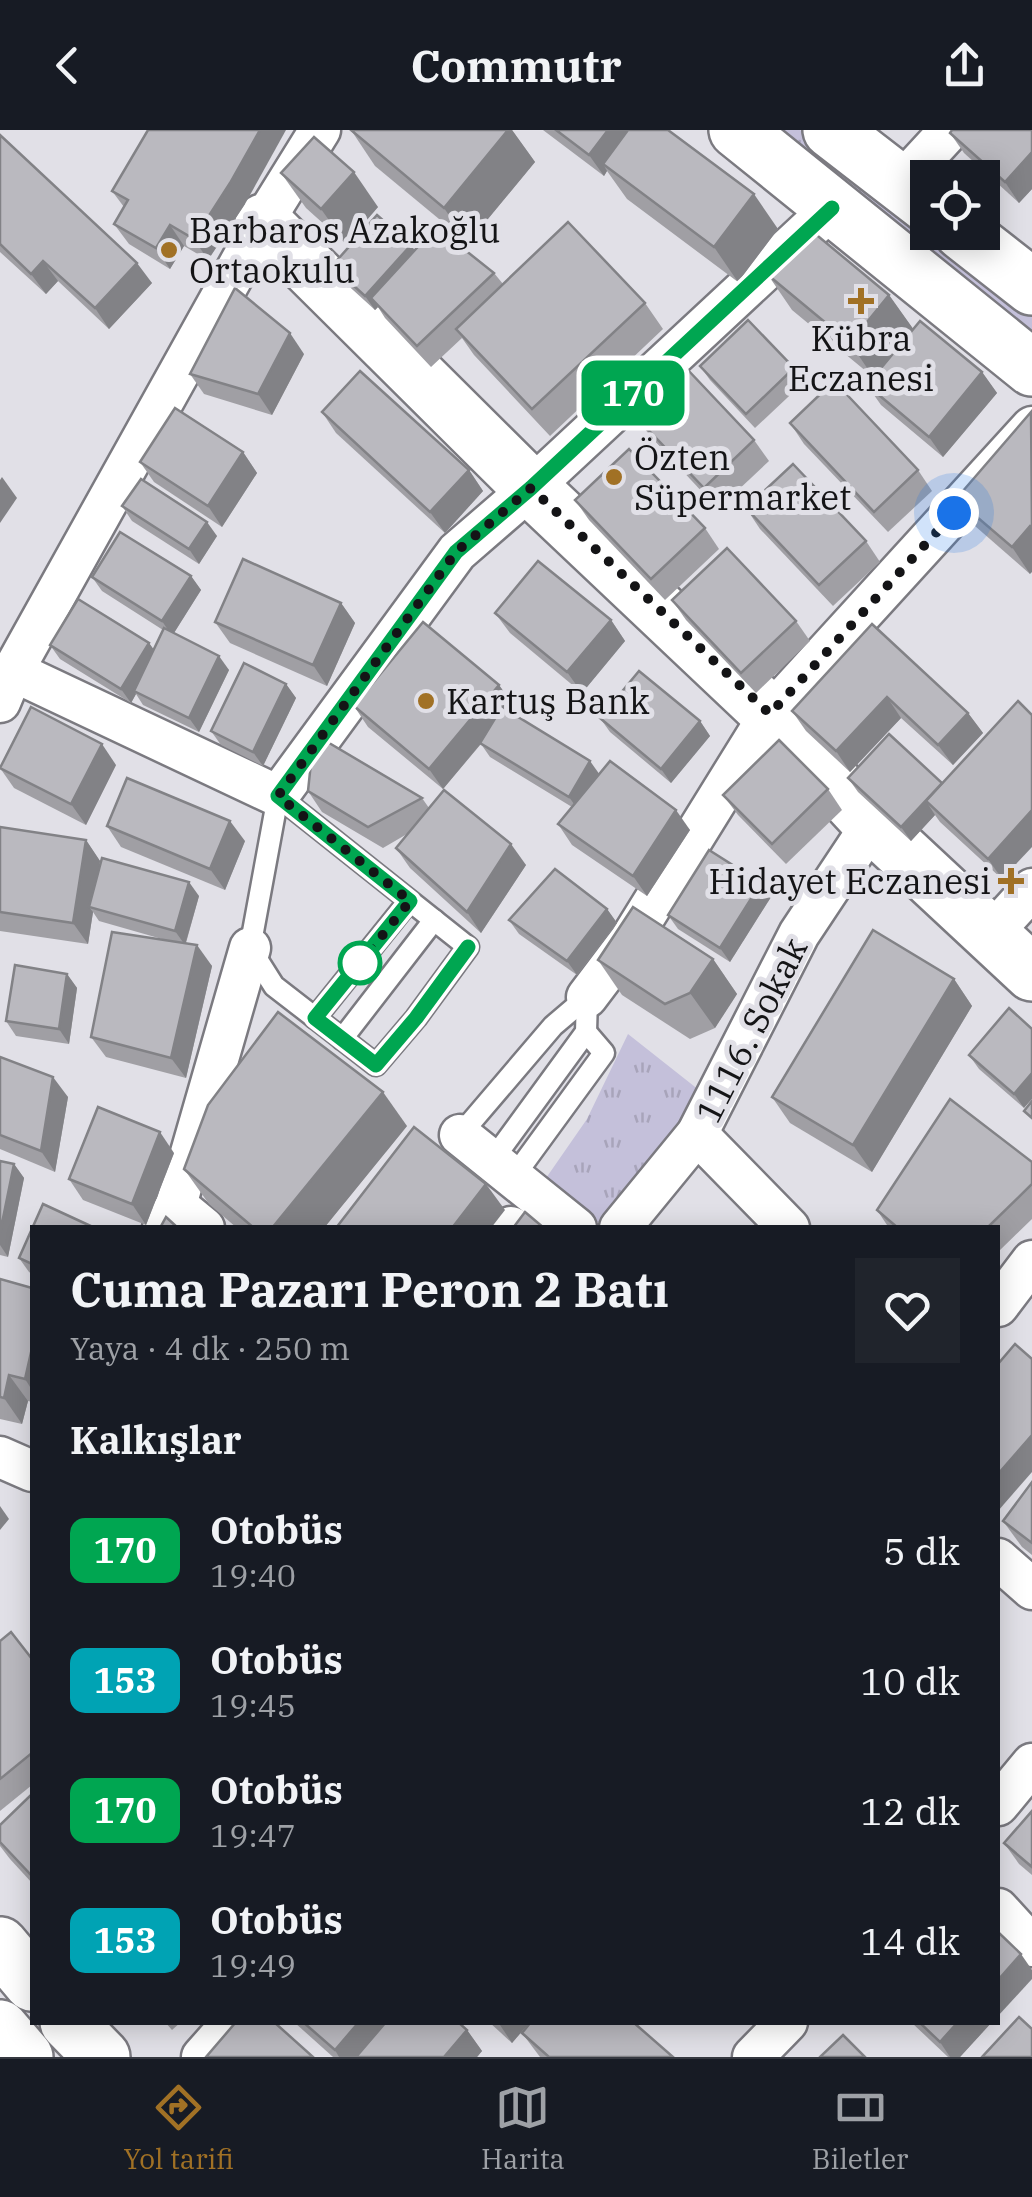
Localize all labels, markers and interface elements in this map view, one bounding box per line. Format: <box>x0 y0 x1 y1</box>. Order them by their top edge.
text: Commutr <box>410 36 622 94</box>
icon: back <box>40 38 95 93</box>
icon: share <box>937 38 992 93</box>
map controls <box>910 160 1000 250</box>
button: locate <box>910 160 1000 250</box>
place label: Barbaros Azakoğlu Ortaokulu <box>189 207 500 293</box>
marker: Barbaros Azakoğlu Ortaokulu <box>158 239 180 261</box>
marker: Kübra Eczanesi <box>850 290 872 312</box>
place label: Kübra Eczanesi <box>788 315 934 401</box>
line badge: 170 <box>576 360 690 426</box>
text: 170 <box>601 370 665 416</box>
place label: Özten Süpermarket <box>634 434 851 520</box>
marker: Özten Süpermarket <box>603 466 625 488</box>
your location <box>929 488 979 538</box>
place label: Kartuş Bank <box>446 678 650 724</box>
marker: Kartuş Bank <box>415 690 437 712</box>
place label: Hidayet Eczanesi <box>709 858 991 904</box>
marker: Hidayet Eczanesi <box>1000 870 1022 892</box>
street label: 1116. Sokak <box>685 929 818 1130</box>
unlabelled marker <box>339 942 381 984</box>
text: Cuma Pazarı Peron 2 Batı <box>70 1258 669 1320</box>
button: heart <box>855 1258 960 1363</box>
text: Yaya · 4 dk · 250 m <box>70 1327 350 1369</box>
text: Kalkışlar <box>70 1415 242 1464</box>
text: Otobüs <box>210 1505 343 1554</box>
text: 5 dk <box>883 1526 960 1575</box>
text: 170 <box>93 1527 157 1573</box>
text: 19:40 <box>210 1554 296 1596</box>
text: Otobüs <box>210 1635 343 1684</box>
text: 10 dk <box>860 1656 960 1705</box>
text: 153 <box>93 1657 157 1703</box>
text: 19:45 <box>210 1684 296 1726</box>
text: Otobüs <box>210 1765 343 1814</box>
text: 12 dk <box>860 1786 960 1835</box>
text: 170 <box>93 1787 157 1833</box>
text: 19:47 <box>210 1814 296 1856</box>
text: Otobüs <box>210 1895 343 1944</box>
text: 14 dk <box>860 1916 960 1965</box>
text: 153 <box>93 1917 157 1963</box>
text: 19:49 <box>210 1944 296 1986</box>
tab: Yol tarifi <box>123 2080 234 2177</box>
tab: Harita <box>481 2080 565 2177</box>
tab: Biletler <box>812 2080 908 2177</box>

